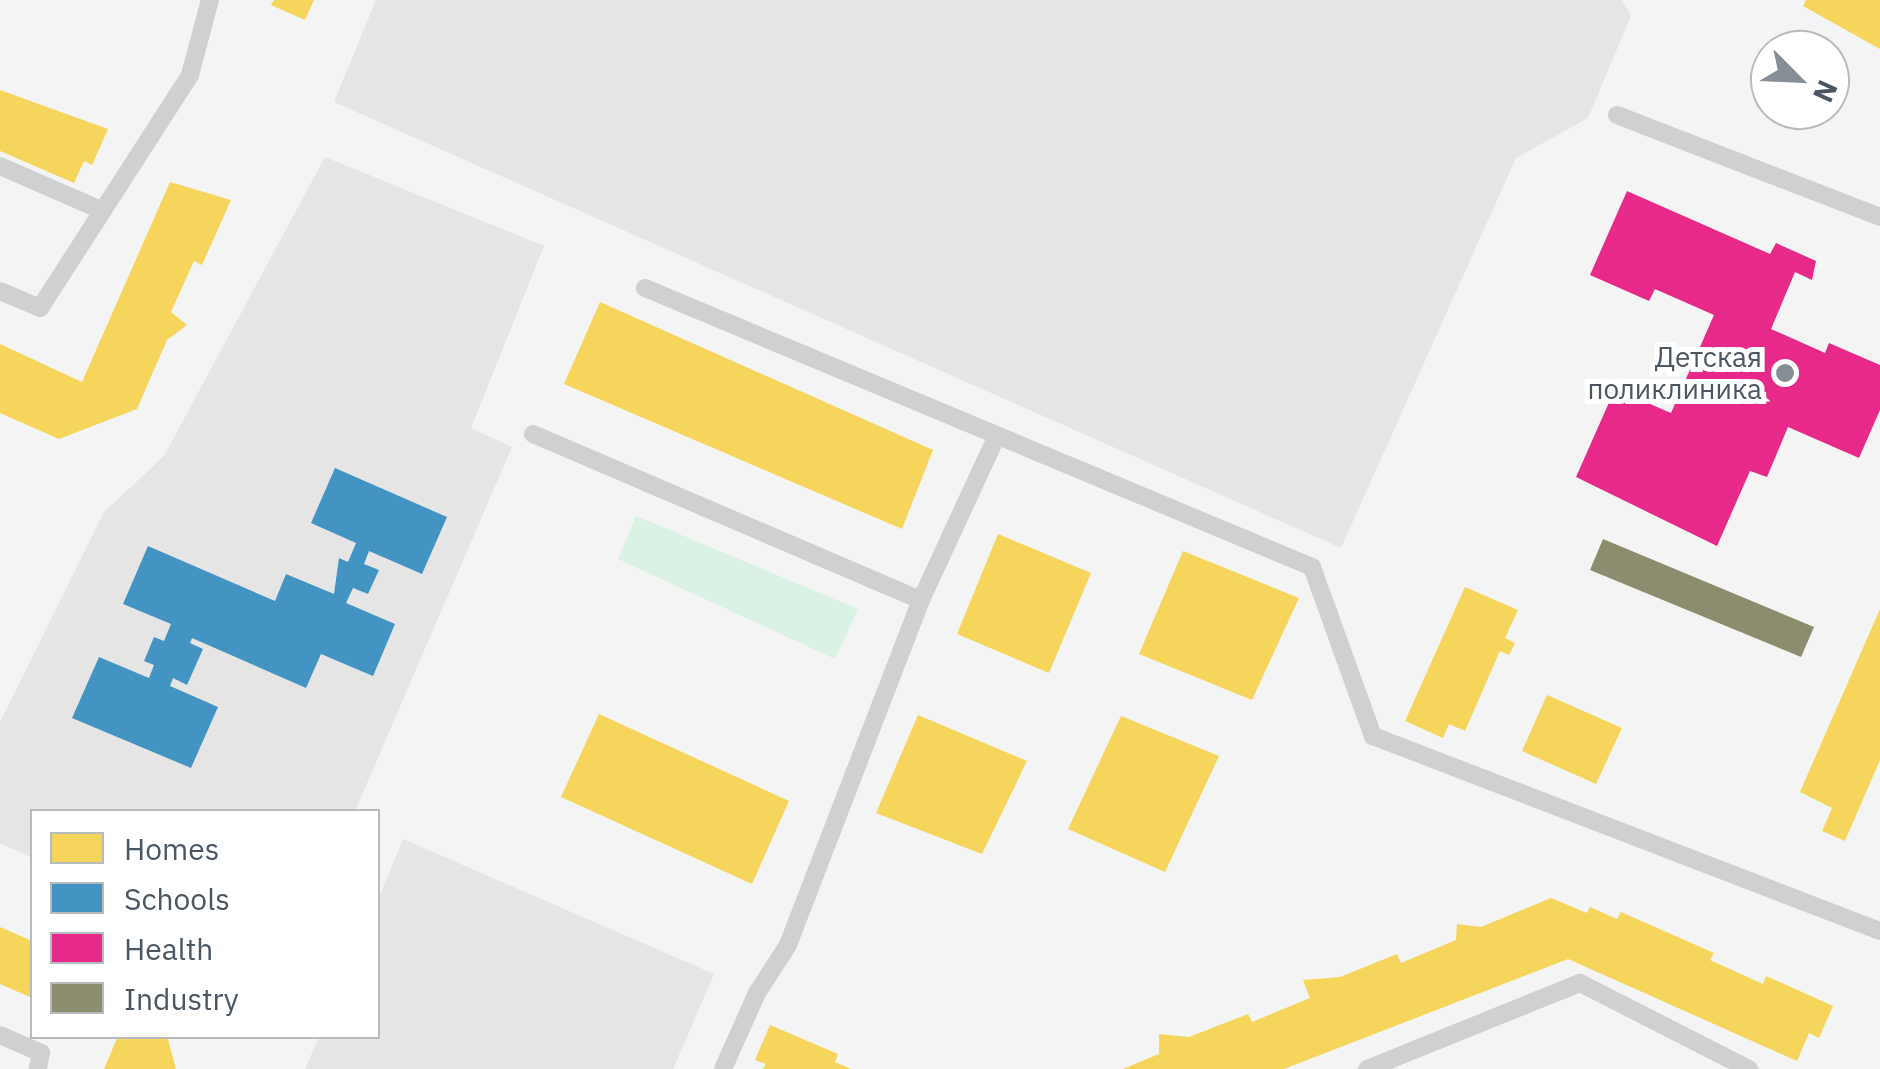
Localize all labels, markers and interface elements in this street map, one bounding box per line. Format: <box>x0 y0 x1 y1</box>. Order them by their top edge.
north arrow <box>1750 30 1850 130</box>
text: N <box>1805 75 1847 108</box>
place label: Детская поликлиника <box>1587 340 1762 406</box>
marker: Детская поликлиника <box>1772 360 1798 386</box>
legend <box>30 809 380 1039</box>
text: Homes <box>124 829 219 868</box>
text: Schools <box>124 879 230 918</box>
text: Health <box>124 929 213 968</box>
text: Industry <box>124 979 239 1018</box>

